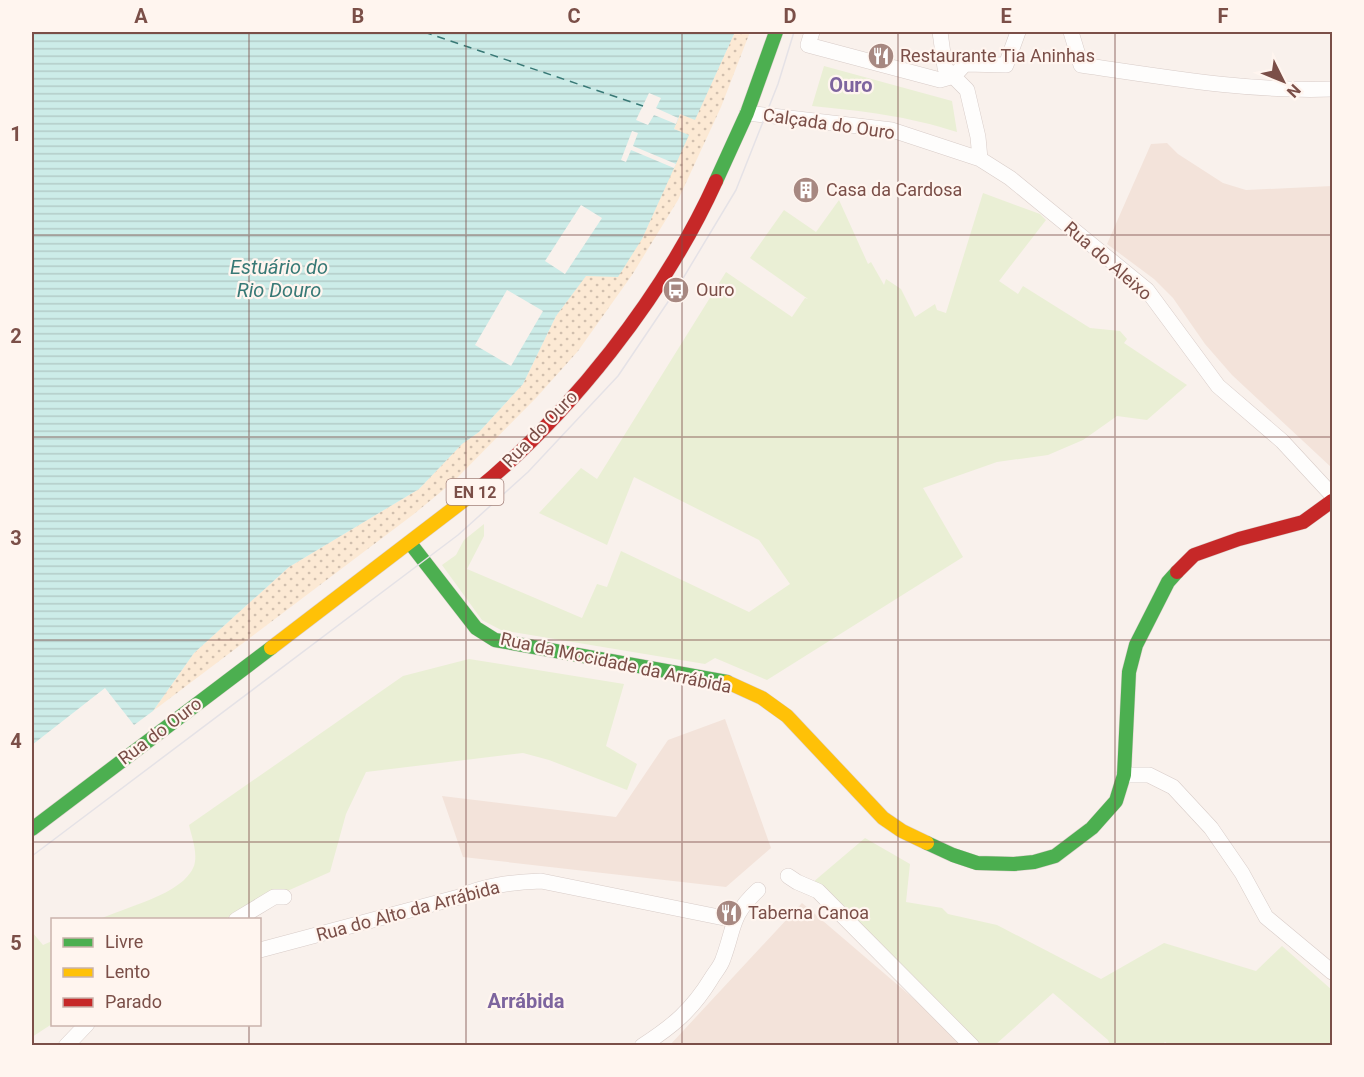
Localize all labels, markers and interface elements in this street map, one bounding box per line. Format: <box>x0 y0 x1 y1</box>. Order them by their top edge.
text: A <box>134 4 148 28</box>
text: B <box>352 4 364 28</box>
text: C <box>567 4 581 28</box>
text: D <box>784 4 797 28</box>
text: E <box>1000 4 1012 28</box>
text: F <box>1218 4 1229 28</box>
restaurant icon: Restaurante Tia Aninhas <box>866 41 896 71</box>
place label: Restaurante Tia Aninhas <box>900 45 1095 66</box>
north arrow <box>1253 51 1313 111</box>
district label: Ouro <box>829 73 873 97</box>
text: N <box>1283 80 1304 101</box>
street label: Calçada do Ouro <box>762 104 896 143</box>
text: 1 <box>10 122 22 146</box>
building icon: Casa da Cardosa <box>791 175 821 205</box>
place label: Casa da Cardosa <box>826 179 962 200</box>
street label: Rua do Aleixo <box>1060 217 1156 304</box>
water label: Estuário do Rio Douro <box>230 255 328 302</box>
bus stop icon: Ouro <box>661 275 691 305</box>
place label: Ouro <box>696 279 735 300</box>
text: 2 <box>10 324 22 348</box>
street label: Rua do Ouro <box>498 386 581 471</box>
road number: EN 12 <box>446 479 504 505</box>
text: 3 <box>10 526 22 550</box>
street label: Rua da Mocidade da Arrábida <box>499 628 734 697</box>
street label: Rua do Ouro <box>114 693 205 769</box>
text: 4 <box>10 729 22 753</box>
street label: Rua do Alto da Arrábida <box>314 876 502 945</box>
restaurant icon: Taberna Canoa <box>714 898 744 928</box>
place label: Taberna Canoa <box>748 902 869 923</box>
legend <box>51 918 261 1026</box>
text: 5 <box>10 931 22 955</box>
text: Livre <box>105 931 143 952</box>
text: Lento <box>105 961 150 982</box>
district label: Arrábida <box>488 989 565 1013</box>
text: Parado <box>105 991 162 1012</box>

